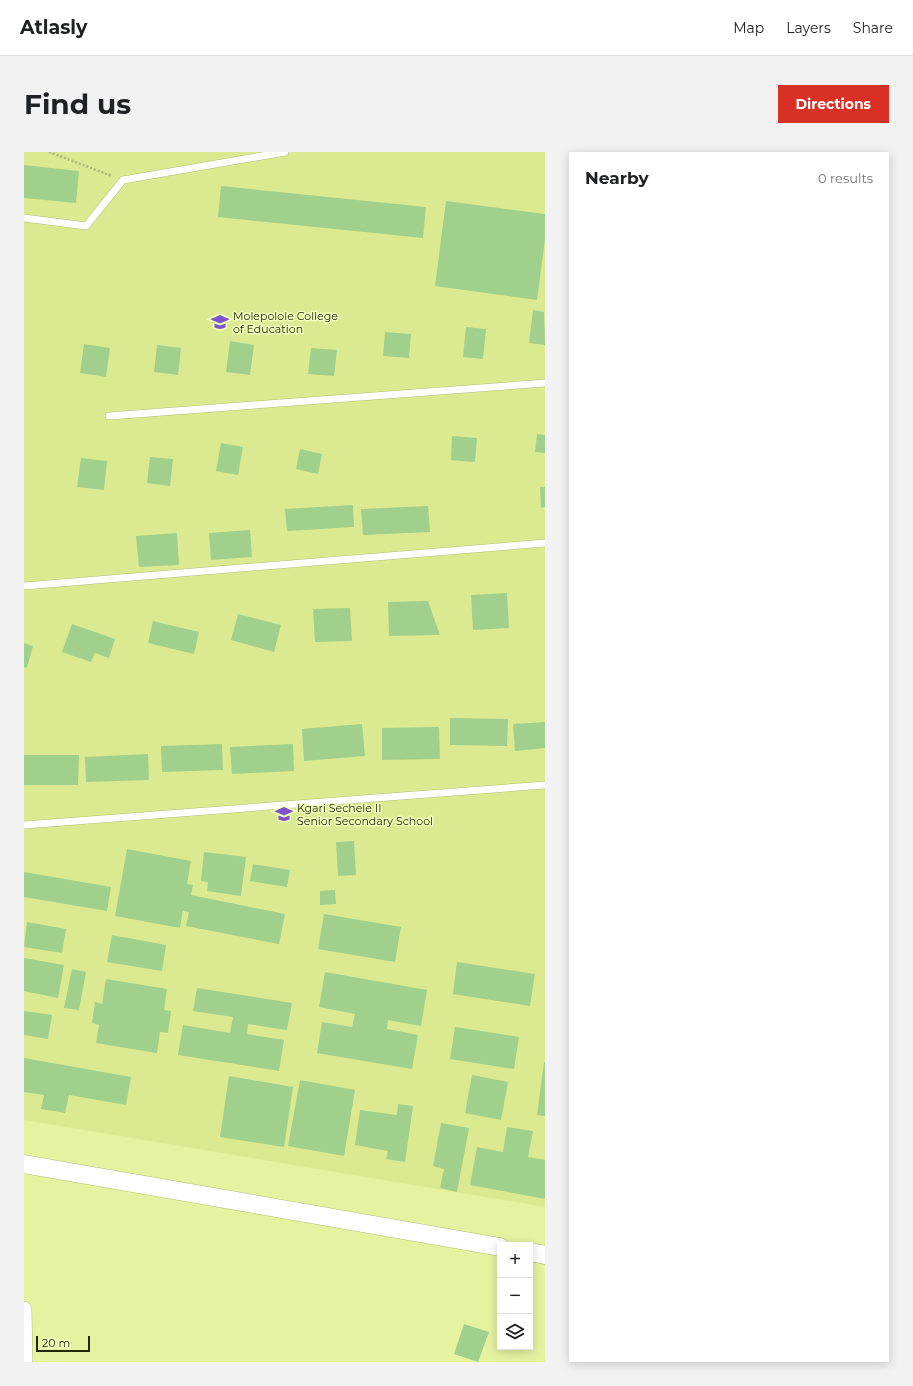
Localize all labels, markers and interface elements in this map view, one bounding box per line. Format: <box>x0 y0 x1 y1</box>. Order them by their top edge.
text: Atlasly <box>20 16 87 39</box>
text: Map <box>733 19 764 37</box>
text: Layers <box>786 19 831 37</box>
text: Share <box>853 19 893 37</box>
button: Directions <box>778 85 889 123</box>
text: Find us <box>24 87 131 121</box>
text: Nearby <box>585 168 649 188</box>
text: 0 results <box>818 170 873 186</box>
place label: Molepolole College of Education <box>233 309 338 336</box>
school or university icon: Molepolole College of Education <box>210 312 230 332</box>
place label: Kgari Sechele II Senior Secondary School <box>297 801 433 828</box>
school or university icon: Kgari Sechele II Senior Secondary School <box>274 804 294 824</box>
map controls <box>497 1242 533 1350</box>
button: + <box>497 1242 533 1278</box>
button: − <box>497 1278 533 1314</box>
button: layers <box>497 1314 533 1350</box>
scale bar <box>36 1334 90 1353</box>
text: 20 m <box>42 1336 70 1350</box>

